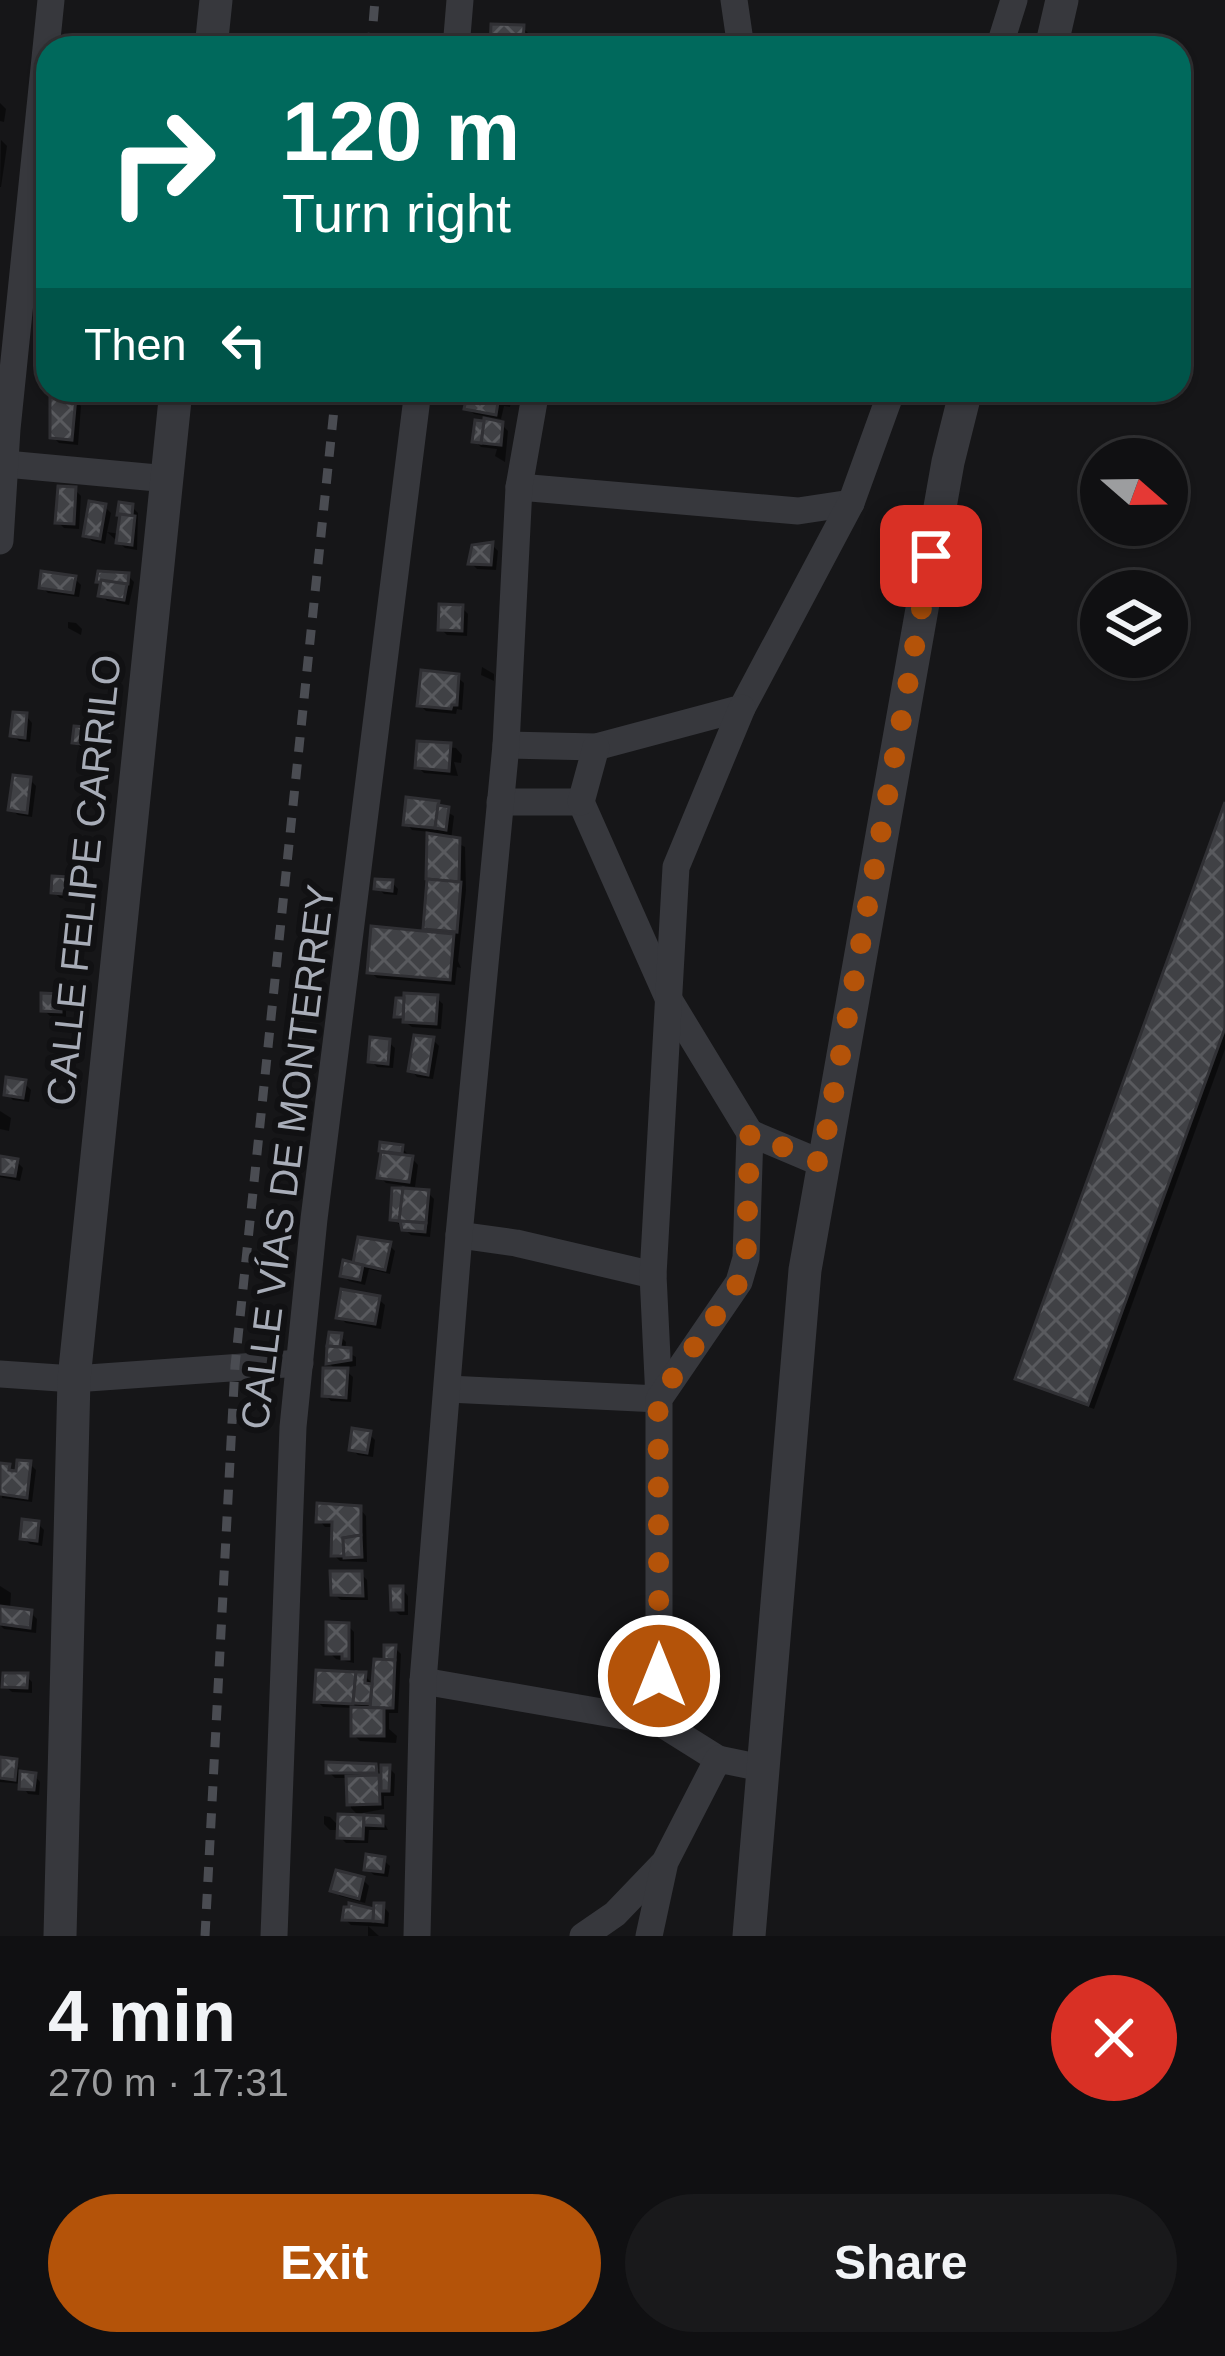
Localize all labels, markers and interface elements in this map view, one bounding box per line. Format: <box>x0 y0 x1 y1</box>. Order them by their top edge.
icon: right <box>84 84 240 240</box>
text: 120 m <box>282 84 520 178</box>
text: Turn right <box>282 183 511 243</box>
icon: left <box>211 312 277 378</box>
text: Then <box>84 319 187 370</box>
north arrow <box>1080 438 1188 546</box>
map controls <box>1080 438 1188 678</box>
pin <box>880 505 982 607</box>
icon: arrive <box>898 523 964 589</box>
button: layers <box>1080 570 1188 678</box>
street label: CALLE FELIPE CARRILO <box>38 653 129 1108</box>
street label: CALLE VÍAS DE MONTERREY <box>233 882 342 1432</box>
position arrow <box>596 1613 722 1739</box>
button: close <box>1051 1975 1177 2101</box>
text: 4 min <box>48 1976 236 2056</box>
text: 270 m · 17:31 <box>48 2061 289 2104</box>
button: Exit <box>48 2194 601 2332</box>
button: Share <box>625 2194 1177 2332</box>

